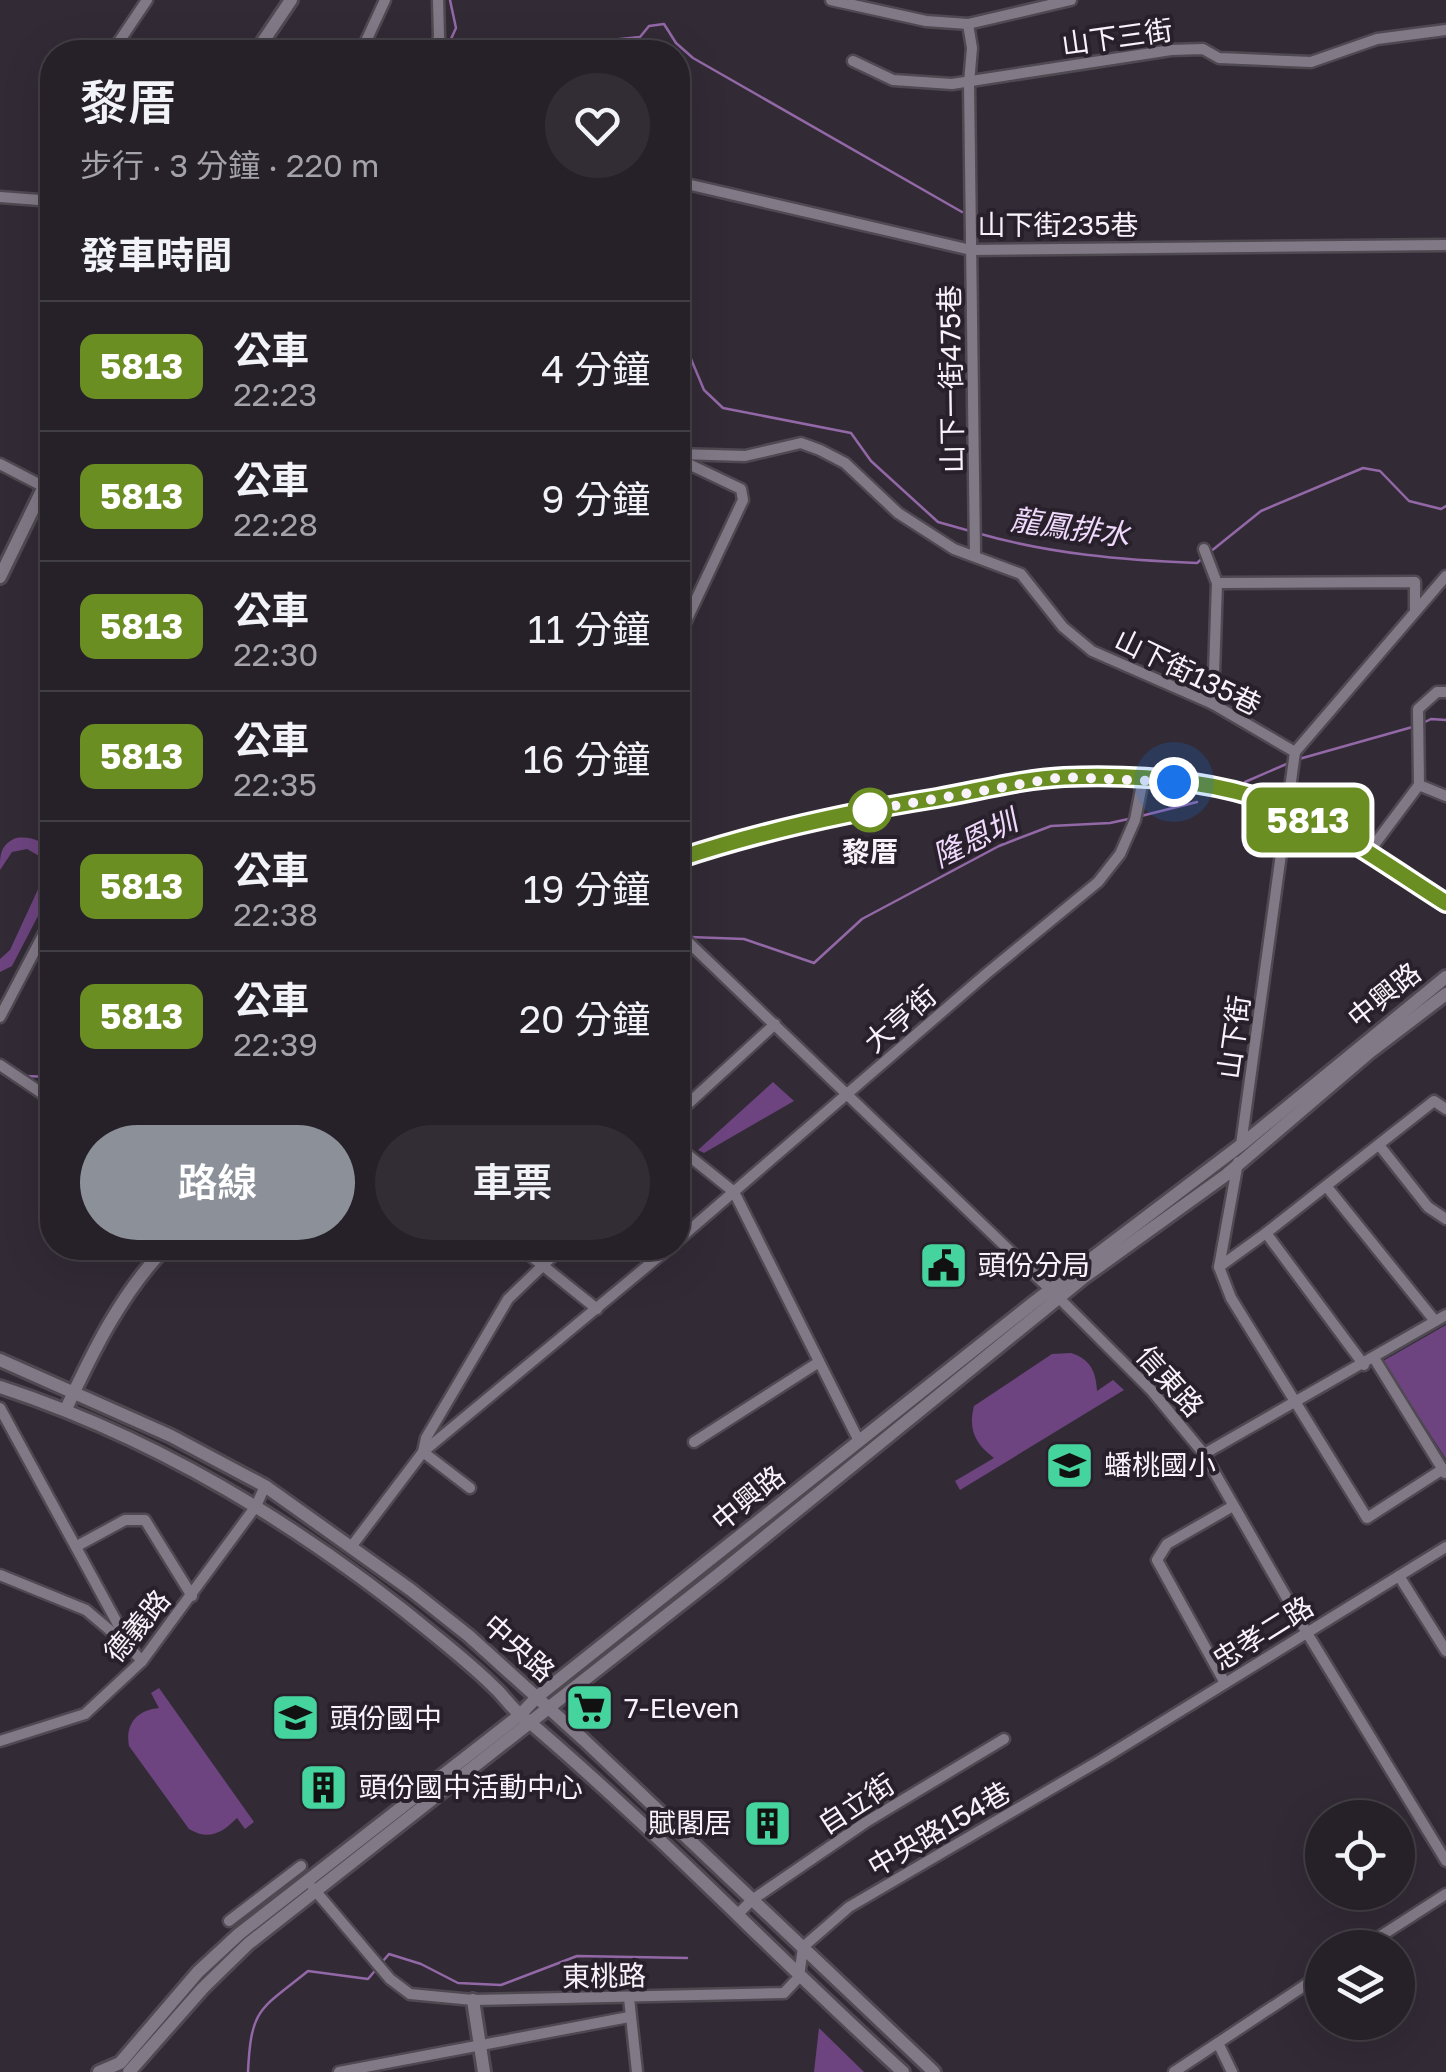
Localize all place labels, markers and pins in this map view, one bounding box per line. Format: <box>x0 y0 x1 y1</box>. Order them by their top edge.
marker: 黎厝 <box>849 789 891 831</box>
place label: 黎厝 <box>842 835 898 868</box>
public building icon: 頭份分局 <box>917 1239 969 1291</box>
place label: 頭份分局 <box>978 1248 1090 1281</box>
school or university icon: 蟠桃國小 <box>1043 1439 1095 1491</box>
place label: 蟠桃國小 <box>1104 1448 1216 1481</box>
supermarket icon: 7-Eleven <box>563 1682 615 1734</box>
place label: 7-Eleven <box>624 1691 740 1724</box>
school or university icon: 頭份國中 <box>269 1692 321 1744</box>
place label: 頭份國中 <box>330 1701 442 1734</box>
building icon: 頭份國中活動中心 <box>298 1761 350 1813</box>
place label: 頭份國中活動中心 <box>359 1770 583 1803</box>
building icon: 賦閣居 <box>741 1797 793 1849</box>
place label: 賦閣居 <box>648 1806 732 1839</box>

